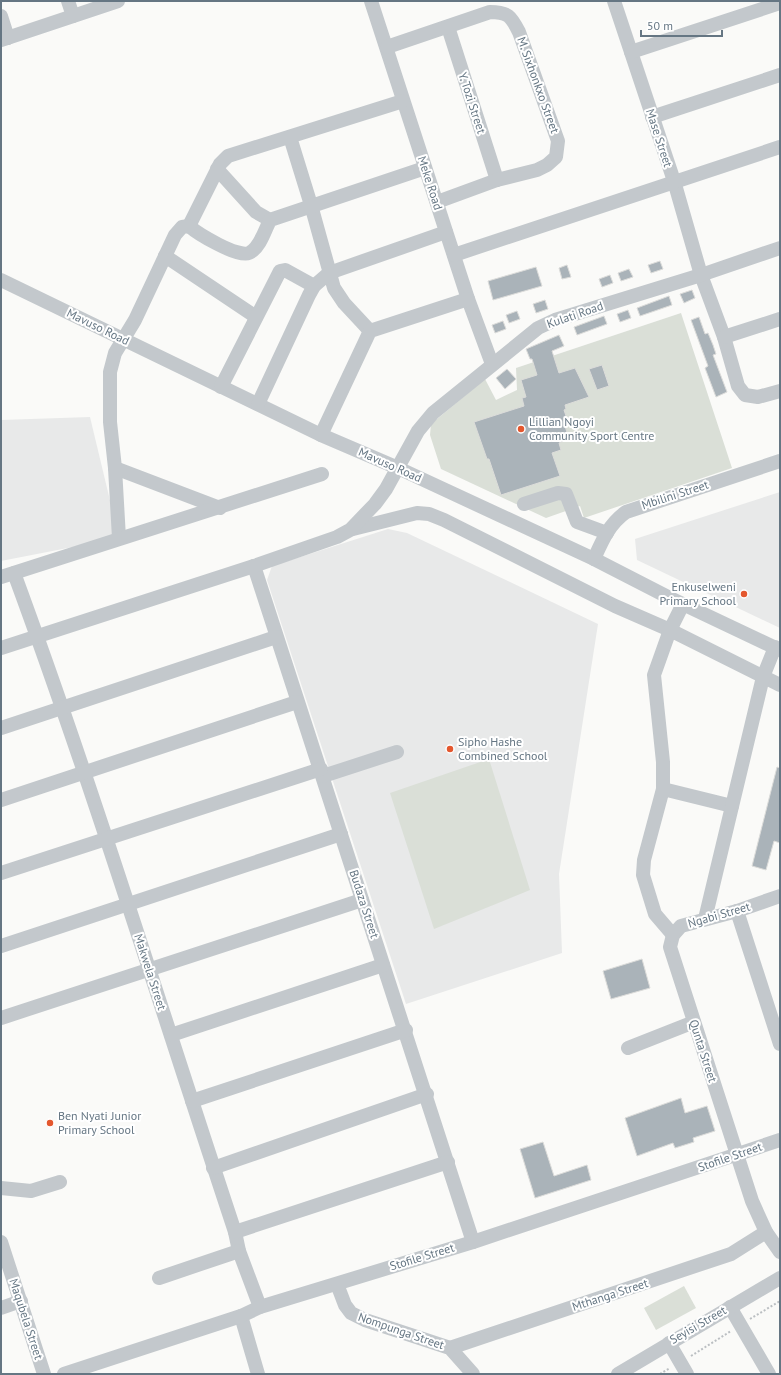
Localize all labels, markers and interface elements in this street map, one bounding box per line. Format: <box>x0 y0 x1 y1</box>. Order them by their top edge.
scale bar <box>641 12 722 38</box>
text: 50 m <box>647 18 673 33</box>
street label: M. Sixhonkxo Street <box>514 35 563 135</box>
street label: Y. Tozi Street <box>456 70 489 135</box>
street label: Mase Street <box>643 107 676 169</box>
street label: Meke Road <box>415 154 446 212</box>
street label: Kulati Road <box>545 298 605 331</box>
street label: Mavuso Road <box>64 305 132 348</box>
place label: Lillian Ngoyi Community Sport Centre <box>529 414 654 443</box>
marker: Lillian Ngoyi Community Sport Centre <box>516 424 526 434</box>
street label: Mavuso Road <box>356 444 424 485</box>
street label: Mbilini Street <box>639 477 710 512</box>
place label: Enkuselweni Primary School <box>660 579 736 608</box>
marker: Enkuselweni Primary School <box>739 589 749 599</box>
place label: Sipho Hashe Combined School <box>458 734 548 763</box>
marker: Sipho Hashe Combined School <box>445 744 455 754</box>
street label: Budaza Street <box>346 868 383 940</box>
street label: Ngabi Street <box>686 898 752 931</box>
street label: Makwela Street <box>131 932 170 1012</box>
street label: Qunta Street <box>686 1018 721 1084</box>
place label: Ben Nyati Junior Primary School <box>58 1108 141 1137</box>
marker: Ben Nyati Junior Primary School <box>45 1118 55 1128</box>
street label: Stofile Street <box>696 1139 764 1174</box>
street label: Stofile Street <box>388 1240 456 1273</box>
street label: Mthanga Street <box>570 1275 650 1314</box>
street label: Maqubela Street <box>6 1276 47 1361</box>
street label: Seyisi Street <box>667 1302 729 1347</box>
street label: Nompunga Street <box>356 1309 446 1352</box>

